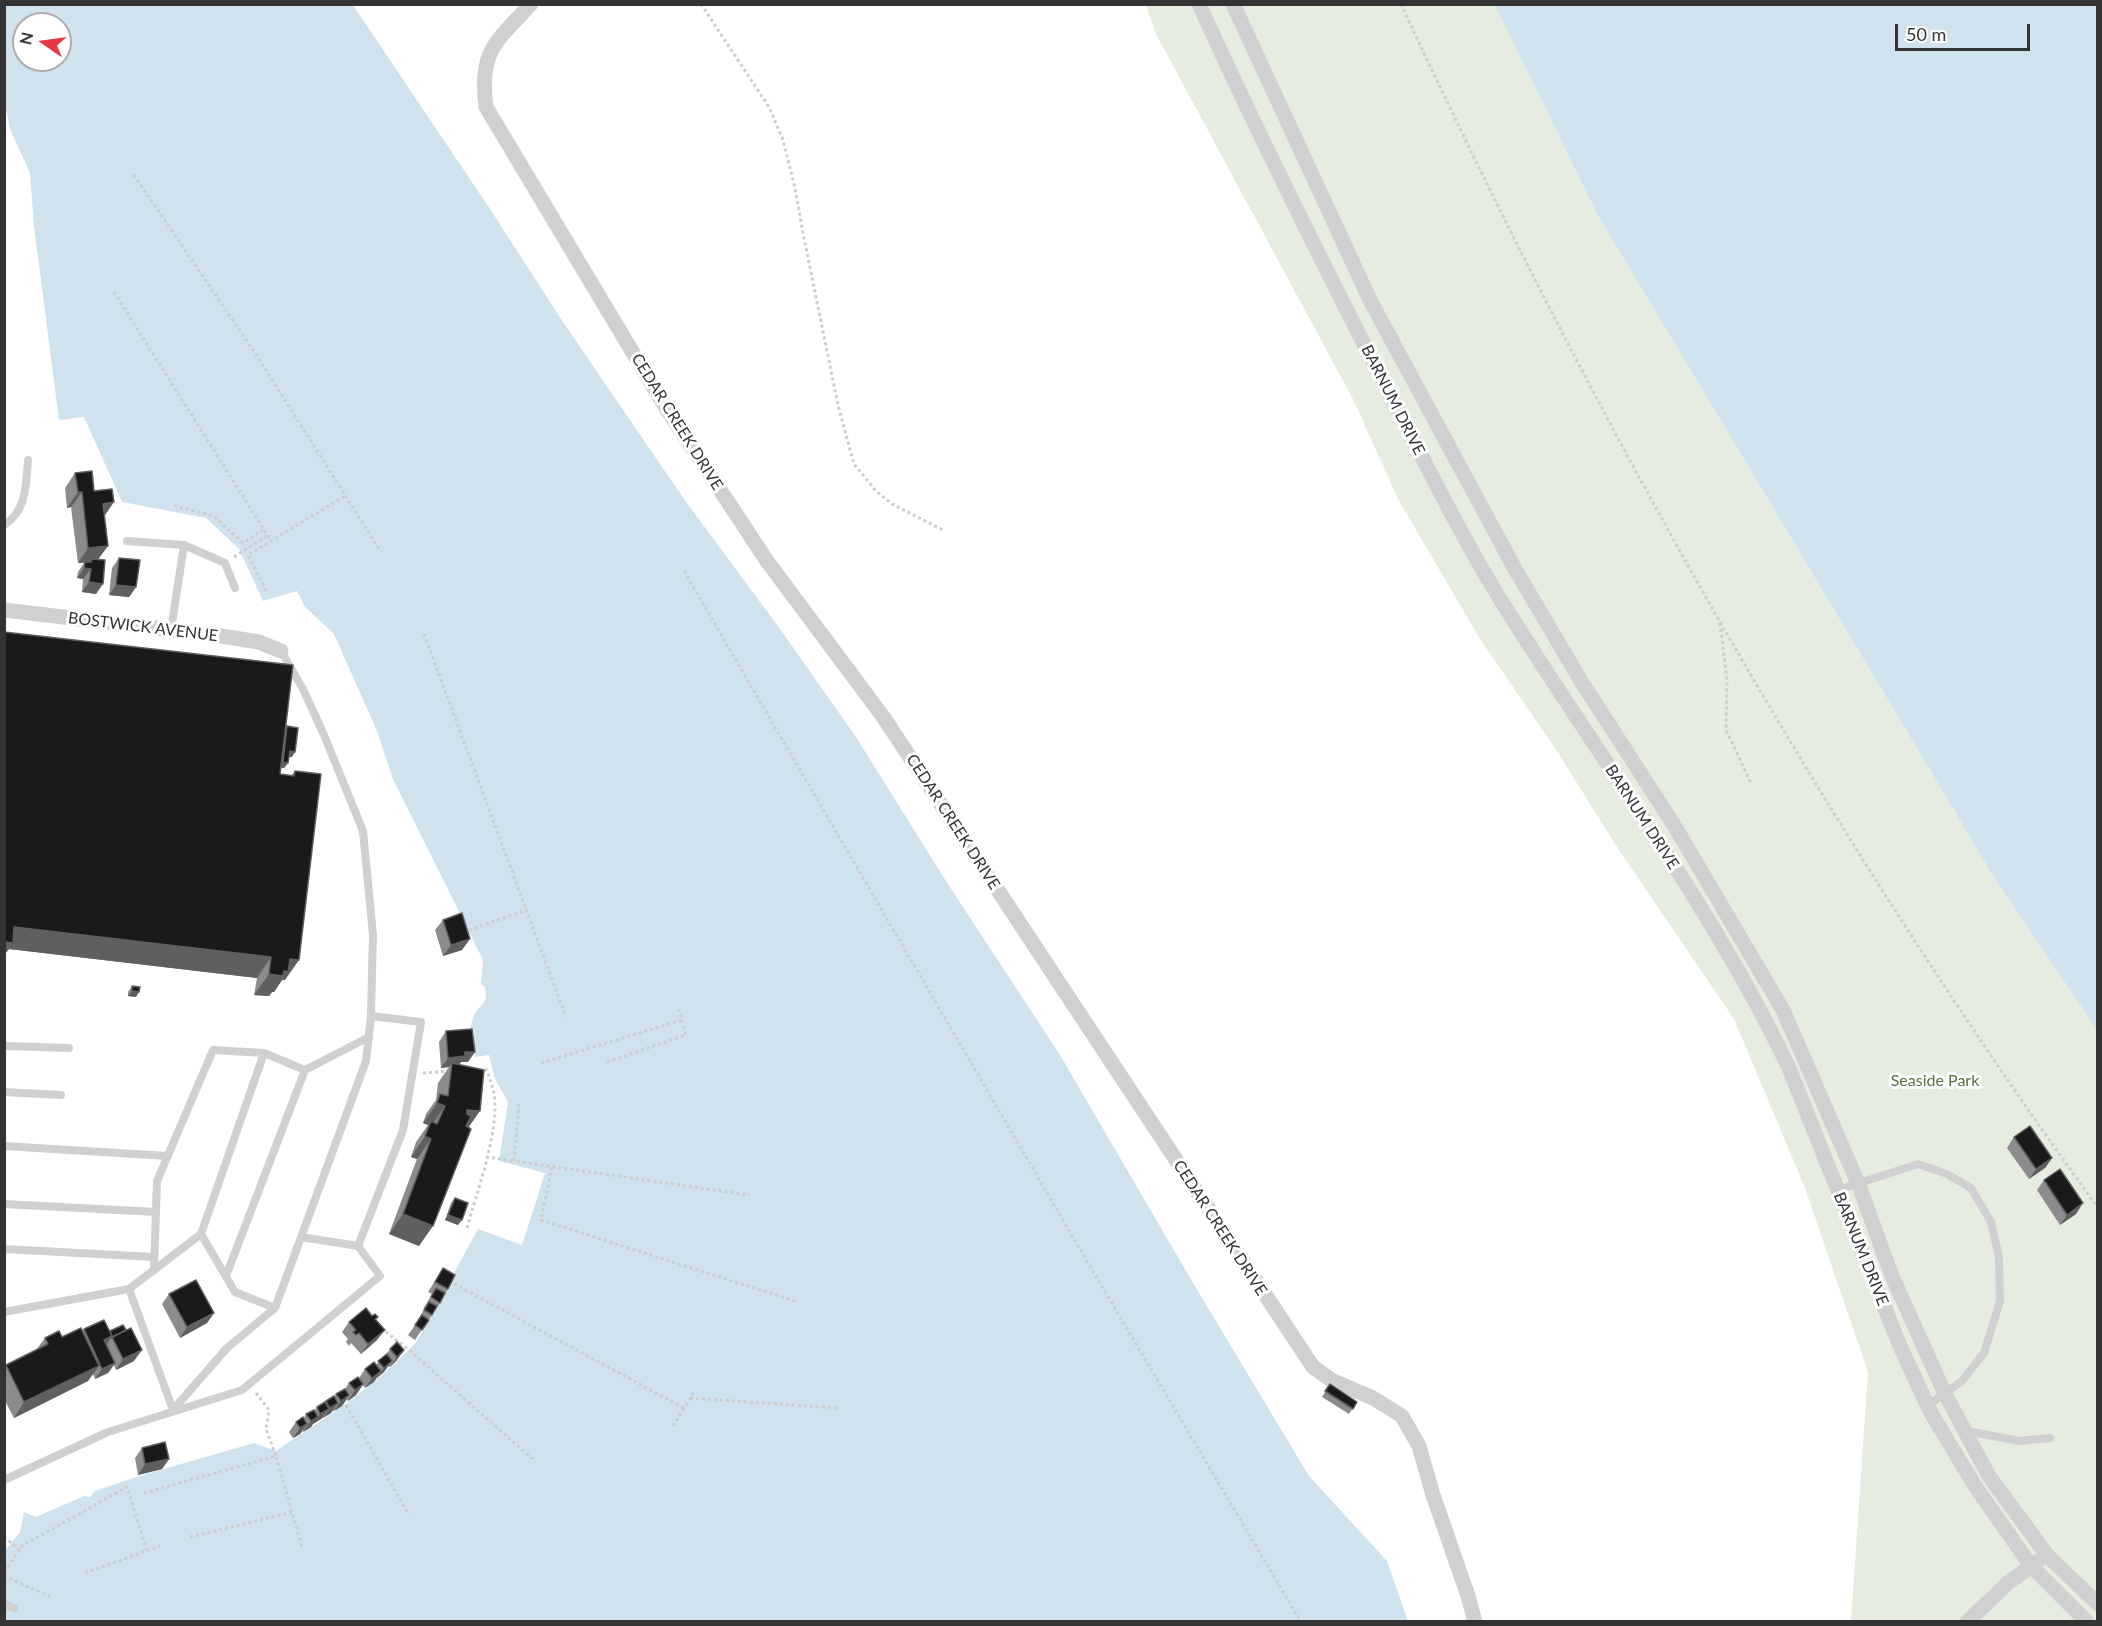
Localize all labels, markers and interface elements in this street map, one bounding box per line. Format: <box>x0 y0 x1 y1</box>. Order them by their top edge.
north arrow <box>12 12 72 72</box>
scale bar <box>1898 12 2033 50</box>
text: 50 m <box>1906 23 1946 45</box>
text: N <box>15 30 37 46</box>
street label: BARNUM DRIVE <box>1357 342 1429 458</box>
street label: CEDAR CREEK DRIVE <box>627 350 727 494</box>
street label: BOSTWICK AVENUE <box>67 608 219 646</box>
street label: CEDAR CREEK DRIVE <box>902 751 1004 893</box>
street label: BARNUM DRIVE <box>1601 761 1683 873</box>
park label: Seaside Park <box>1891 1071 1979 1091</box>
street label: CEDAR CREEK DRIVE <box>1169 1157 1271 1299</box>
street label: BARNUM DRIVE <box>1829 1189 1893 1309</box>

